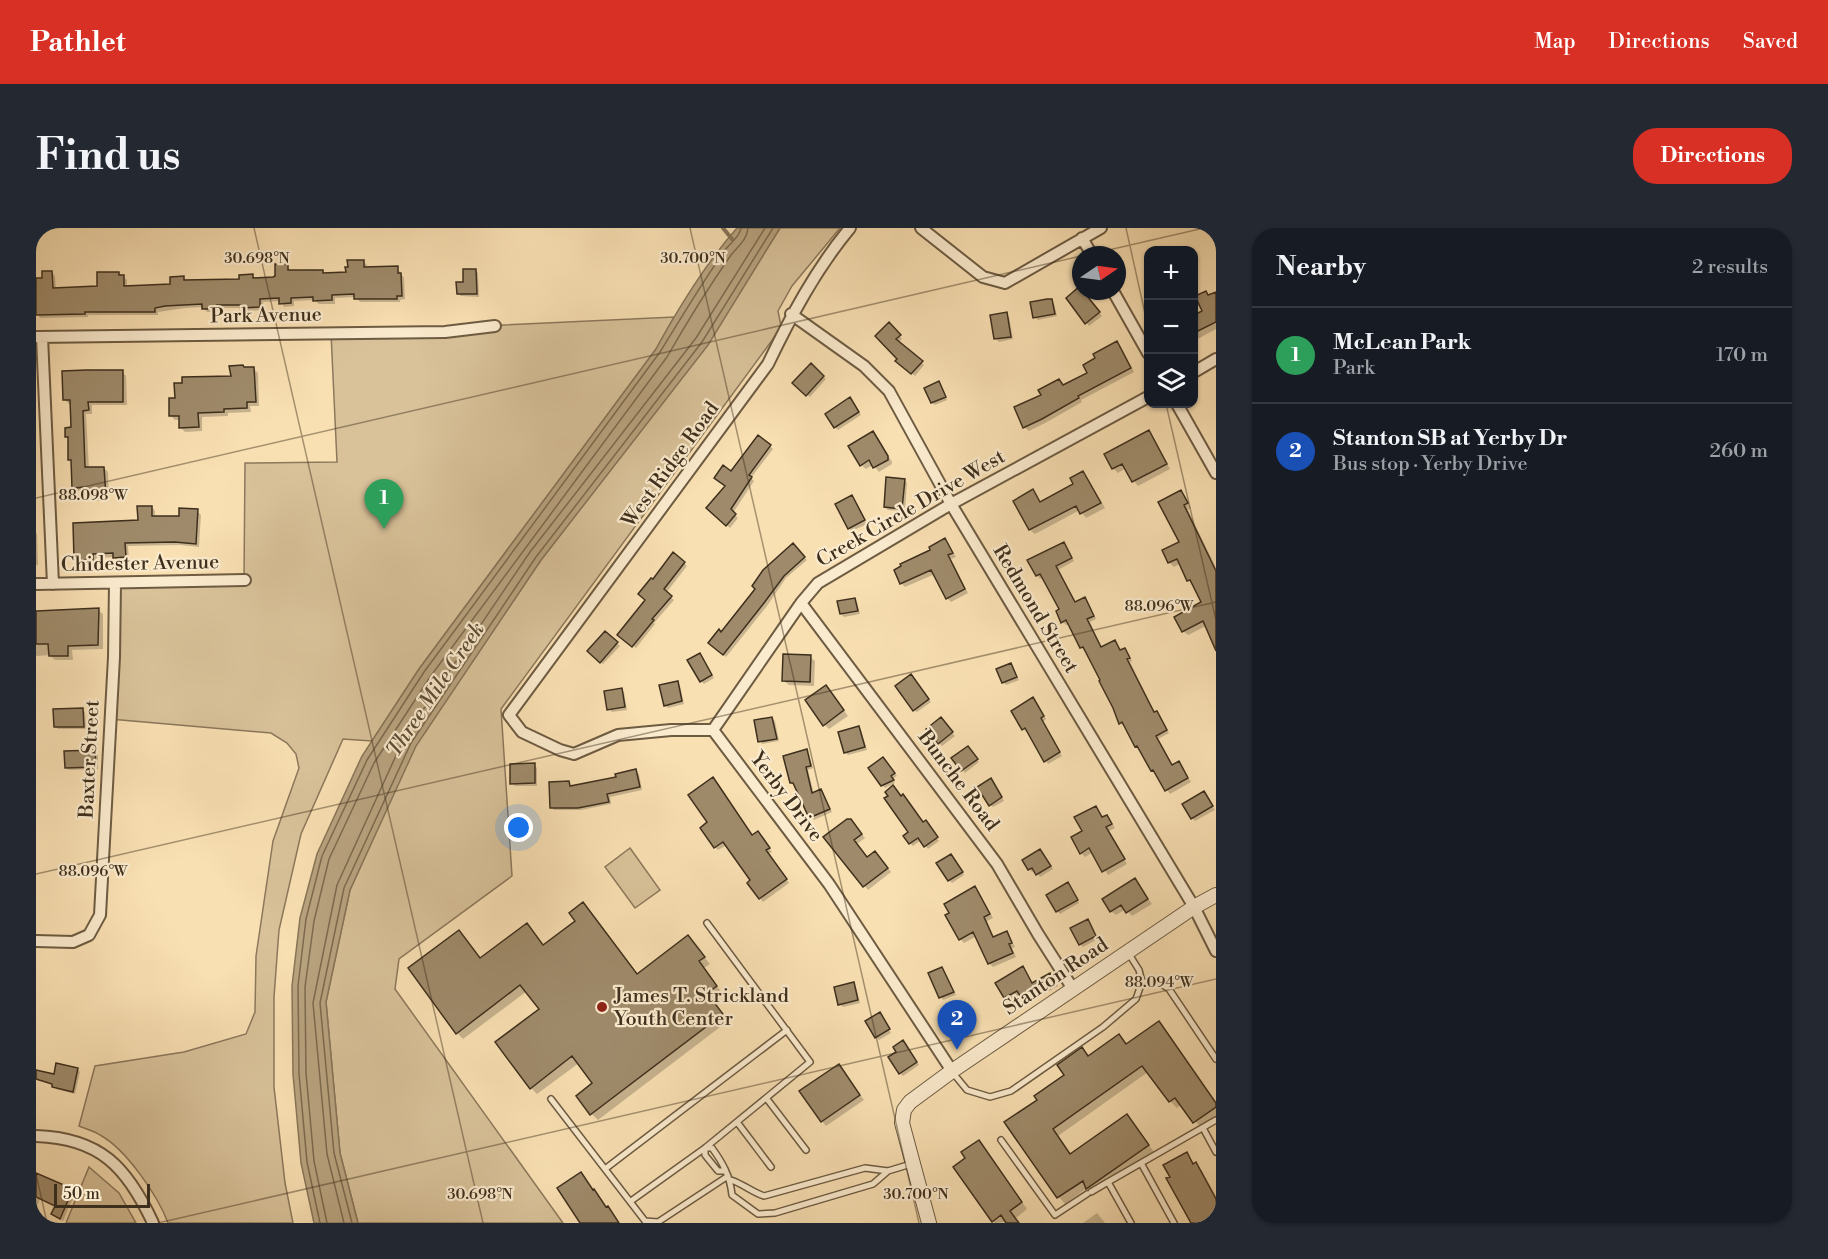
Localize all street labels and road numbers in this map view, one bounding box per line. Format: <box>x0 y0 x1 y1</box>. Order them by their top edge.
street label: Park Avenue <box>210 303 322 329</box>
street label: West Ridge Road <box>616 397 725 534</box>
street label: Creek Circle Drive West <box>812 445 1010 573</box>
street label: Redmond Street <box>987 540 1083 678</box>
street label: Chidester Avenue <box>61 550 219 578</box>
street label: Baxter Street <box>74 699 106 820</box>
street label: Bunche Road <box>911 725 1004 837</box>
street label: Yerby Drive <box>743 746 828 847</box>
street label: Stanton Road <box>999 932 1114 1021</box>

